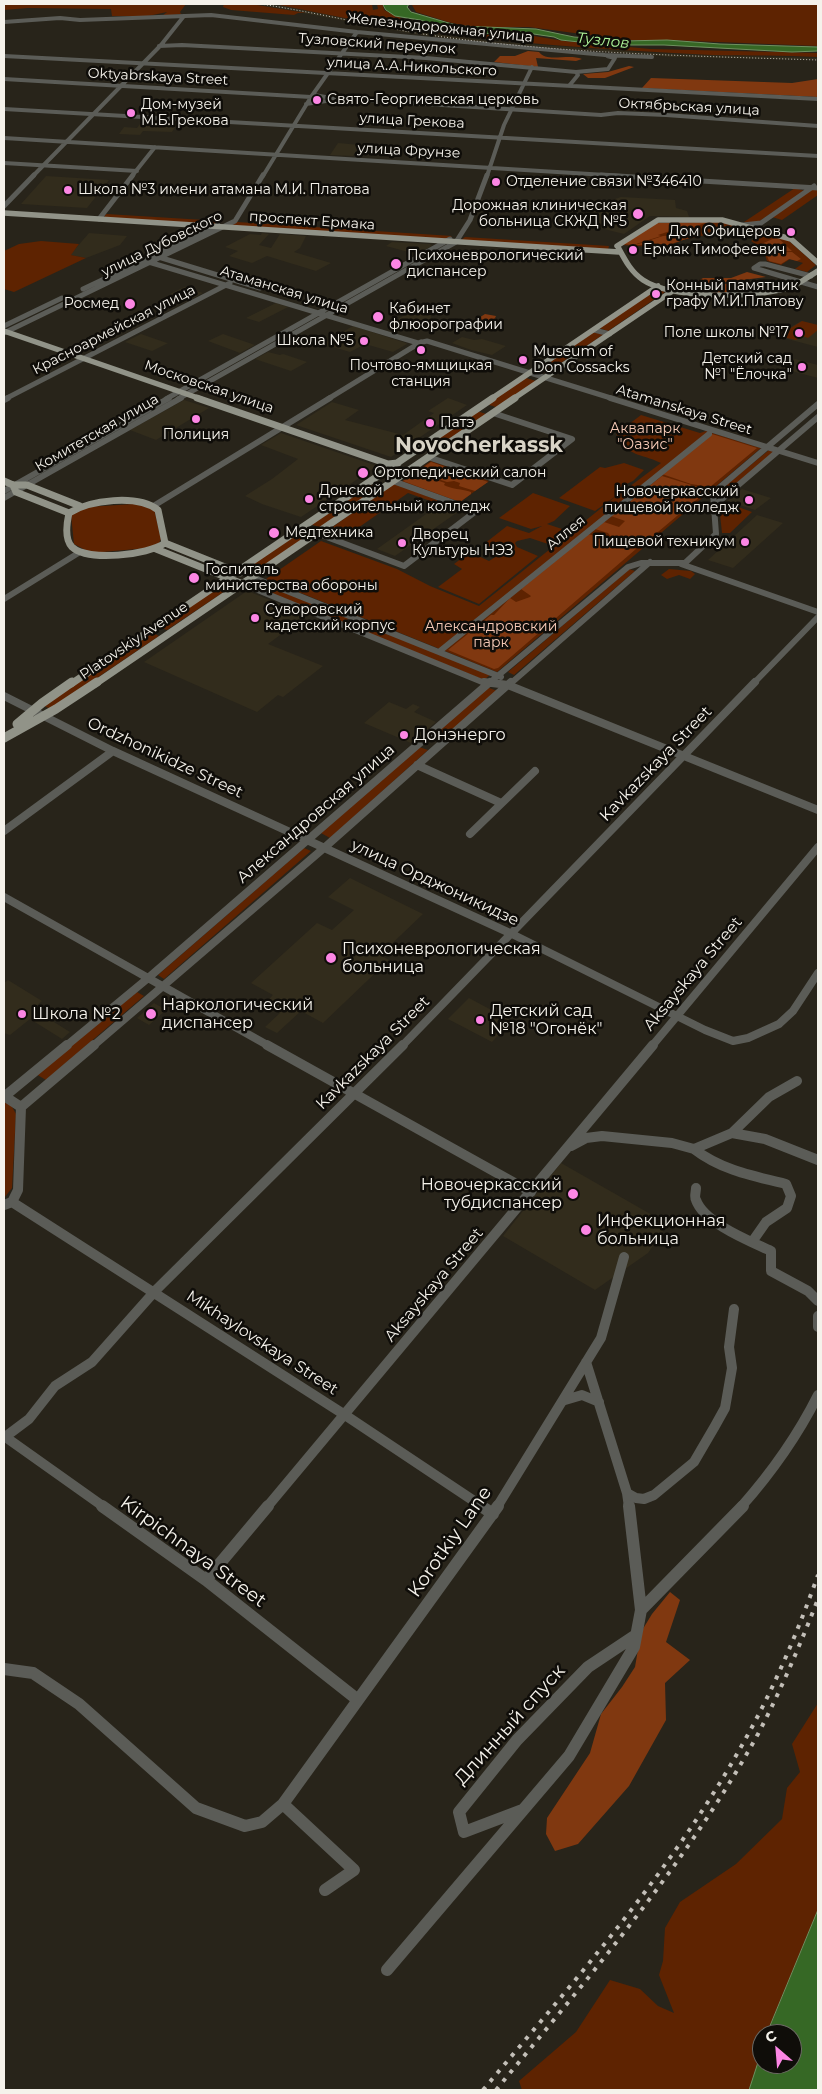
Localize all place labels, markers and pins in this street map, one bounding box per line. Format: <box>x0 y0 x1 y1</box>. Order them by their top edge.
place label: Свято-Георгиевская церковь <box>327 92 539 108</box>
marker: Свято-Георгиевская церковь <box>311 94 323 106</box>
place label: Дом-музей М.Б.Грекова <box>141 97 229 130</box>
marker: Дом-музей М.Б.Грекова <box>125 107 137 119</box>
place label: Отделение связи №346410 <box>506 174 702 190</box>
marker: Отделение связи №346410 <box>490 176 502 188</box>
place label: Школа №3 имени атамана М.И. Платова <box>78 182 370 198</box>
marker: Школа №3 имени атамана М.И. Платова <box>62 184 74 196</box>
place label: Дорожная клиническая больница СКЖД №5 <box>452 198 627 230</box>
marker: Дорожная клиническая больница СКЖД №5 <box>631 207 645 221</box>
place label: Дом Офицеров <box>669 224 781 240</box>
marker: Дом Офицеров <box>785 226 797 238</box>
place label: Ермак Тимофеевич <box>643 242 785 258</box>
marker: Ермак Тимофеевич <box>627 244 639 256</box>
place label: Психоневрологический диспансер <box>407 248 584 280</box>
marker: Психоневрологический диспансер <box>389 257 403 271</box>
place label: Конный памятник графу М.И.Платову <box>666 278 804 310</box>
marker: Конный памятник графу М.И.Платову <box>650 288 662 300</box>
place label: Росмед <box>64 296 119 312</box>
marker: Росмед <box>123 297 137 311</box>
place label: Кабинет флюорографии <box>389 301 503 334</box>
marker: Кабинет флюорографии <box>371 310 385 324</box>
place label: Поле школы №17 <box>664 325 789 341</box>
marker: Поле школы №17 <box>793 327 805 339</box>
place label: Школа №5 <box>277 333 354 349</box>
marker: Школа №5 <box>358 335 370 347</box>
marker: Почтово-ямщицкая станция <box>415 344 427 356</box>
place label: Museum of Don Cossacks <box>533 344 630 377</box>
place label: Детский сад №1 "Ёлочка" <box>702 351 792 384</box>
marker: Museum of Don Cossacks <box>517 354 529 366</box>
place label: Почтово-ямщицкая станция <box>349 358 493 391</box>
marker: Детский сад №1 "Ёлочка" <box>796 361 808 373</box>
marker: Полиция <box>190 413 202 425</box>
place label: Патэ <box>440 415 474 431</box>
marker: Патэ <box>424 417 436 429</box>
place label: Полиция <box>163 427 229 443</box>
place label: Ортопедический салон <box>374 465 546 481</box>
marker: Ортопедический салон <box>356 466 370 480</box>
place label: Донской строительный колледж <box>319 483 490 516</box>
place label: Новочеркасский пищевой колледж <box>604 484 739 516</box>
marker: Донской строительный колледж <box>303 493 315 505</box>
marker: Новочеркасский пищевой колледж <box>743 494 755 506</box>
place label: Медтехника <box>285 525 373 541</box>
marker: Медтехника <box>267 526 281 540</box>
place label: Дворец Культуры НЭЗ <box>412 527 513 560</box>
place label: Пищевой техникум <box>594 534 735 550</box>
marker: Пищевой техникум <box>739 536 751 548</box>
marker: Дворец Культуры НЭЗ <box>396 537 408 549</box>
place label: Госпиталь министерства обороны <box>205 562 378 594</box>
marker: Госпиталь министерства обороны <box>187 571 201 585</box>
place label: Суворовский кадетский корпус <box>265 602 395 634</box>
marker: Суворовский кадетский корпус <box>249 612 261 624</box>
place label: Донэнерго <box>414 725 506 745</box>
marker: Донэнерго <box>398 729 410 741</box>
place label: Психоневрологическая больница <box>342 939 541 977</box>
marker: Психоневрологическая больница <box>324 951 338 965</box>
place label: Наркологический диспансер <box>162 995 313 1033</box>
place label: Детский сад №18 "Огонёк" <box>490 1001 602 1039</box>
place label: Школа №2 <box>32 1004 121 1024</box>
marker: Наркологический диспансер <box>144 1007 158 1021</box>
marker: Школа №2 <box>16 1008 28 1020</box>
marker: Детский сад №18 "Огонёк" <box>474 1014 486 1026</box>
place label: Новочеркасский тубдиспансер <box>421 1175 562 1213</box>
marker: Новочеркасский тубдиспансер <box>566 1187 580 1201</box>
place label: Инфекционная больница <box>597 1211 725 1249</box>
marker: Инфекционная больница <box>579 1223 593 1237</box>

